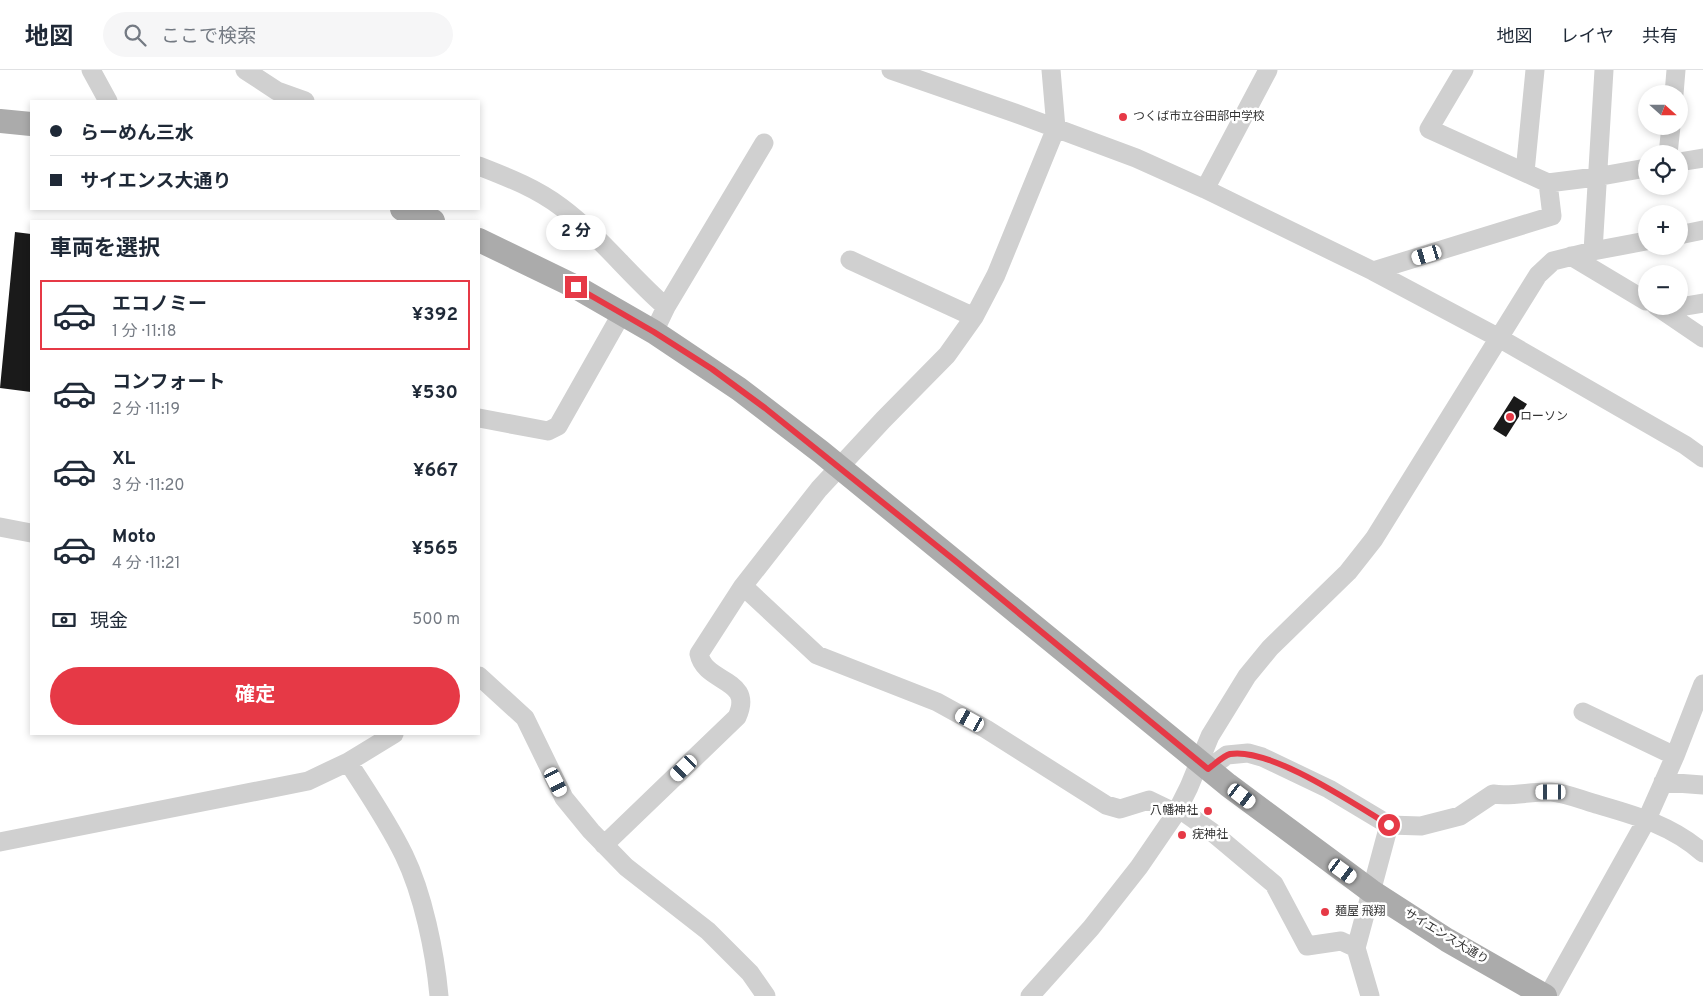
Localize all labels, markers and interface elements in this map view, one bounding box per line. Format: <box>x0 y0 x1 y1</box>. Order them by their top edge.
search box <box>103 12 453 57</box>
icon: search <box>121 21 149 49</box>
text: 地図 <box>25 23 73 53</box>
text: ここで検索 <box>161 25 256 49</box>
text: 地図 <box>1497 26 1533 49</box>
text: レイヤ <box>1561 26 1614 49</box>
text: 共有 <box>1642 26 1678 49</box>
north arrow <box>1638 85 1688 135</box>
map controls <box>1638 85 1688 315</box>
place label: つくば市立谷田部中学校 <box>1133 109 1265 125</box>
marker: つくば市立谷田部中学校 <box>1117 111 1129 123</box>
text: らーめん三水 <box>80 122 194 146</box>
button: locate <box>1638 145 1688 195</box>
text: サイエンス大通り <box>80 170 231 194</box>
button: + <box>1638 205 1688 255</box>
callout: 2 分 <box>546 214 606 250</box>
text: 2 分 <box>561 222 591 242</box>
text: 車両を選択 <box>50 236 160 263</box>
car <box>1410 243 1443 267</box>
button: − <box>1638 265 1688 315</box>
route end <box>565 276 587 298</box>
icon: car <box>52 293 97 338</box>
text: エコノミー <box>112 293 207 317</box>
text: ¥392 <box>412 303 458 327</box>
text: 1 分 · 11:18 <box>112 322 177 342</box>
icon: car <box>52 371 97 416</box>
text: コンフォート <box>112 371 225 395</box>
text: ¥530 <box>411 381 458 405</box>
text: 2 分 · 11:19 <box>112 400 180 420</box>
place label: ローソン <box>1520 409 1568 425</box>
marker: ローソン <box>1504 411 1516 423</box>
text: XL <box>112 447 135 471</box>
icon: car <box>52 449 97 494</box>
text: ¥667 <box>413 459 458 483</box>
text: 3 分 · 11:20 <box>112 476 185 496</box>
text: Moto <box>112 525 156 549</box>
icon: car <box>52 527 97 572</box>
text: ¥565 <box>412 537 458 561</box>
text: 4 分 · 11:21 <box>112 554 181 574</box>
icon: cash <box>50 606 78 634</box>
text: 現金 <box>90 610 128 634</box>
text: 500 m <box>412 610 460 630</box>
button: 確定 <box>50 667 460 725</box>
car <box>953 706 986 734</box>
car <box>667 752 700 784</box>
car <box>542 765 569 799</box>
car <box>1225 781 1258 811</box>
car <box>1536 785 1566 800</box>
place label: 八幡神社 <box>1150 803 1198 819</box>
marker: 八幡神社 <box>1202 805 1214 817</box>
route start <box>1378 814 1400 836</box>
place label: 疣神社 <box>1192 827 1228 843</box>
marker: 疣神社 <box>1176 829 1188 841</box>
car <box>1326 856 1359 886</box>
place label: 麺屋 飛翔 <box>1335 904 1386 920</box>
marker: 麺屋 飛翔 <box>1319 906 1331 918</box>
street label: サイエンス大通り <box>1401 906 1491 968</box>

